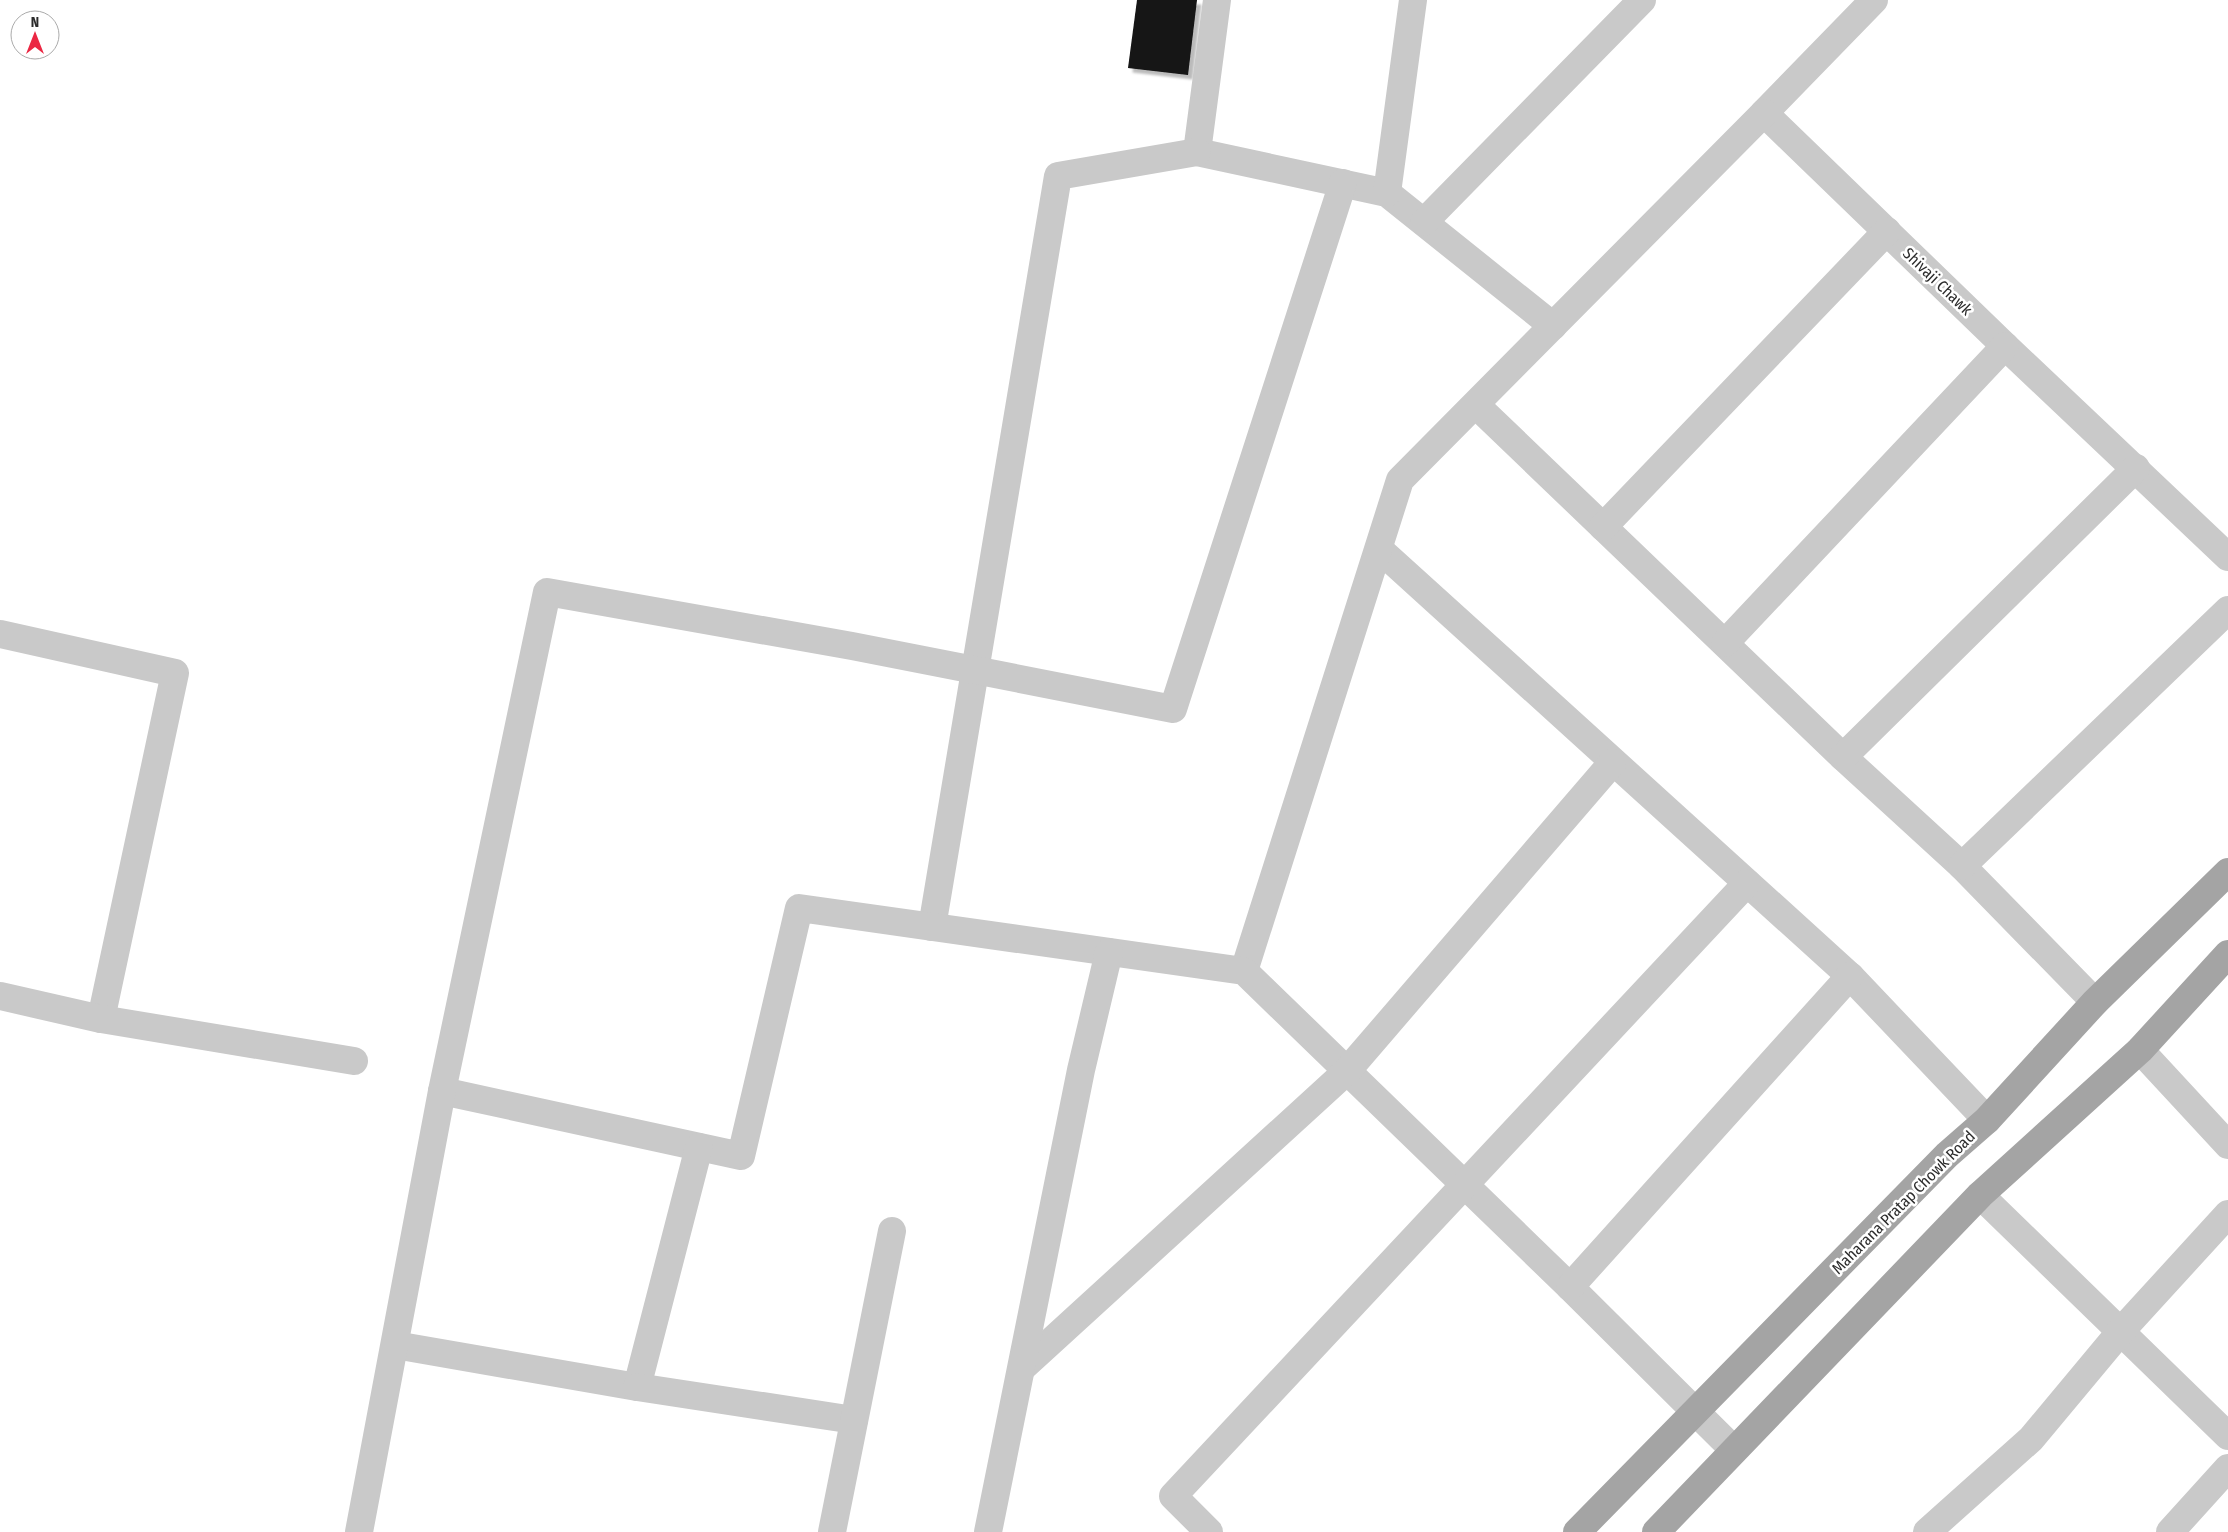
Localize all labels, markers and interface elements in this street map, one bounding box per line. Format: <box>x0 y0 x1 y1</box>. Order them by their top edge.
north arrow <box>10 10 60 60</box>
text: N <box>31 14 39 31</box>
street label: Shivaji Chawk <box>1899 244 1977 319</box>
street label: Maharana Pratap Chowk Road <box>1828 1127 1979 1278</box>

